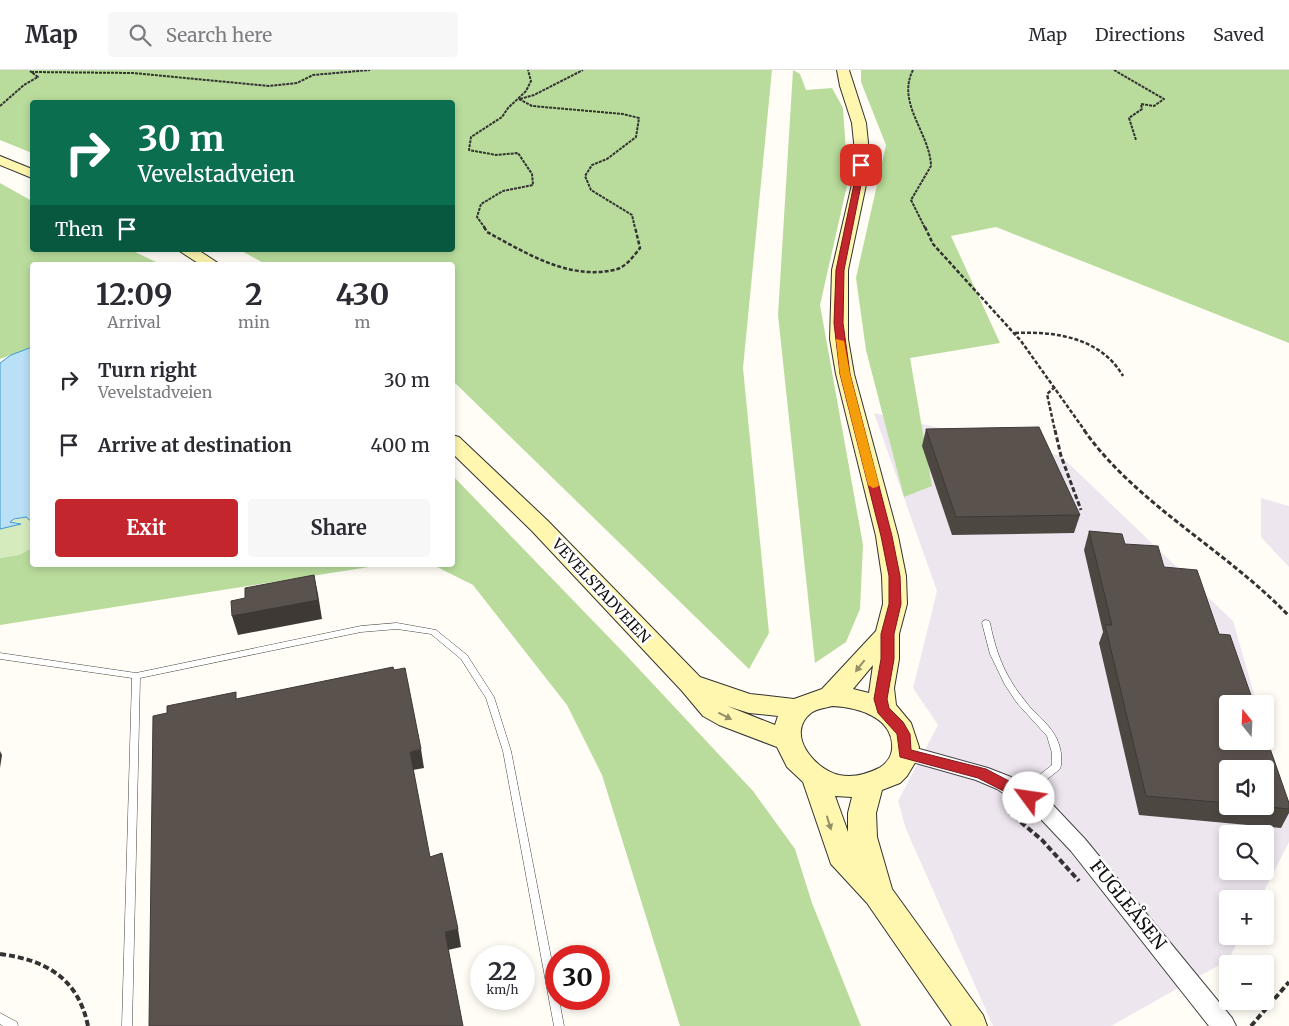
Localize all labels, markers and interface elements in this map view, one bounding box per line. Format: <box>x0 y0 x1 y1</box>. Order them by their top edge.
search box <box>108 12 458 57</box>
text: Map <box>25 19 78 50</box>
icon: search <box>126 21 154 49</box>
text: Search here <box>166 23 272 47</box>
text: Map <box>1029 23 1067 46</box>
text: Directions <box>1095 23 1185 46</box>
text: Saved <box>1213 23 1264 46</box>
text: 30 m <box>138 117 224 161</box>
icon: right <box>55 120 120 185</box>
pin <box>840 144 882 186</box>
icon: arrive <box>847 151 875 179</box>
text: Vevelstadveien <box>138 160 295 188</box>
icon: arrive <box>113 215 141 243</box>
text: Then <box>55 217 103 241</box>
text: 12:09 <box>96 275 172 313</box>
text: 2 <box>245 275 263 313</box>
text: 430 <box>335 275 389 313</box>
text: Arrival <box>107 312 161 332</box>
text: min <box>238 312 270 332</box>
text: m <box>354 312 370 332</box>
text: Turn right <box>98 358 197 382</box>
icon: right <box>55 366 83 394</box>
text: 30 m <box>384 368 430 392</box>
text: Vevelstadveien <box>98 382 212 402</box>
icon: arrive <box>55 431 83 459</box>
text: Arrive at destination <box>98 433 292 457</box>
text: 400 m <box>370 433 430 457</box>
button: Exit <box>55 499 238 557</box>
button: Share <box>248 499 430 557</box>
street label: VEVELSTADVEIEN <box>548 534 655 647</box>
one-way arrow <box>855 659 865 673</box>
north arrow <box>1219 695 1274 750</box>
map controls <box>1219 695 1274 1010</box>
one-way arrow <box>718 712 733 721</box>
button: sound <box>1219 760 1274 815</box>
position arrow <box>1002 771 1054 823</box>
one-way arrow <box>826 816 833 831</box>
button: search <box>1219 825 1274 880</box>
street label: FUGLEÅSEN <box>1085 855 1172 954</box>
button: + <box>1219 890 1274 945</box>
speed limit sign: 30 <box>545 945 610 1010</box>
text: 22 <box>488 955 517 987</box>
button: − <box>1219 955 1274 1010</box>
text: km/h <box>487 982 518 997</box>

